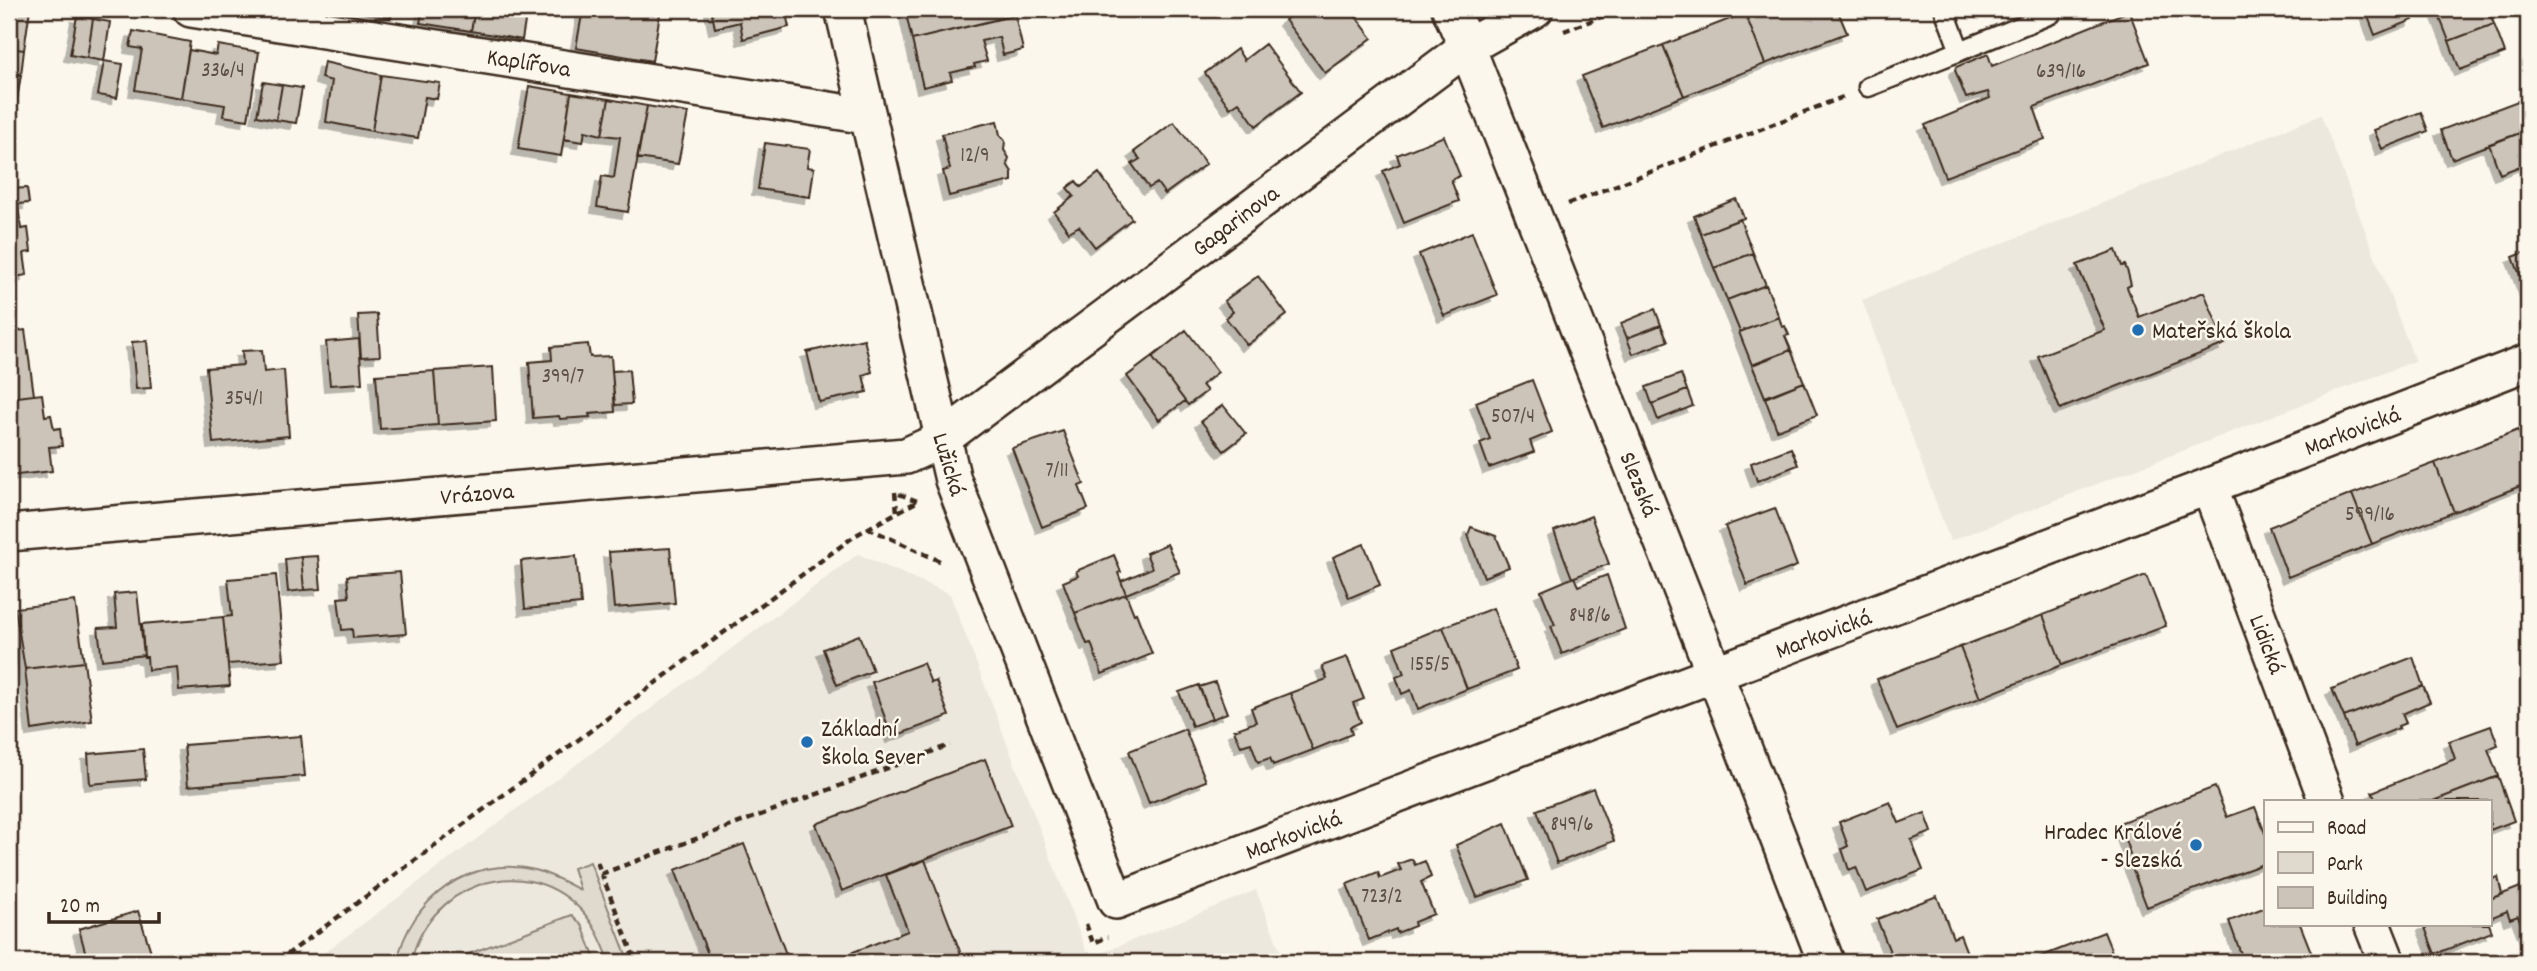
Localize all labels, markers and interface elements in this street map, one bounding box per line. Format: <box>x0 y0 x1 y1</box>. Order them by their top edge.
street label: Kaplířova <box>484 42 574 88</box>
house number: 336/4 <box>201 57 245 87</box>
house number: 639/16 <box>2036 58 2086 88</box>
house number: 12/9 <box>960 142 990 172</box>
street label: Gagarinova <box>1186 178 1288 267</box>
place label: Mateřská škola <box>2152 316 2292 350</box>
marker: Mateřská škola <box>2130 322 2146 338</box>
house number: 399/7 <box>542 363 584 393</box>
house number: 354/1 <box>225 385 263 415</box>
street label: Markovická <box>2300 399 2406 467</box>
house number: 507/4 <box>1491 403 1535 433</box>
street label: Lužická <box>921 429 973 501</box>
street label: Slezská <box>1609 447 1666 523</box>
house number: 7/11 <box>1045 457 1069 487</box>
street label: Vrázova <box>439 476 516 516</box>
house number: 599/16 <box>2345 501 2395 531</box>
house number: 848/6 <box>1569 602 1611 632</box>
street label: Markovická <box>1771 602 1877 670</box>
street label: Lidická <box>2238 610 2292 680</box>
house number: 155/5 <box>1410 651 1450 681</box>
place label: Základní škola Sever <box>821 714 925 776</box>
marker: Základní škola Sever <box>799 734 815 750</box>
legend <box>2264 800 2492 926</box>
street label: Markovická <box>1241 803 1347 871</box>
house number: 849/6 <box>1550 811 1594 841</box>
text: Road <box>2327 815 2366 845</box>
place label: Hradec Králové - Slezská <box>2044 817 2182 879</box>
marker: Hradec Králové - Slezská <box>2188 837 2204 853</box>
text: Park <box>2327 851 2363 881</box>
scale bar <box>49 880 159 924</box>
house number: 723/2 <box>1361 883 1403 913</box>
text: Building <box>2327 885 2387 915</box>
text: 20 m <box>60 893 100 923</box>

